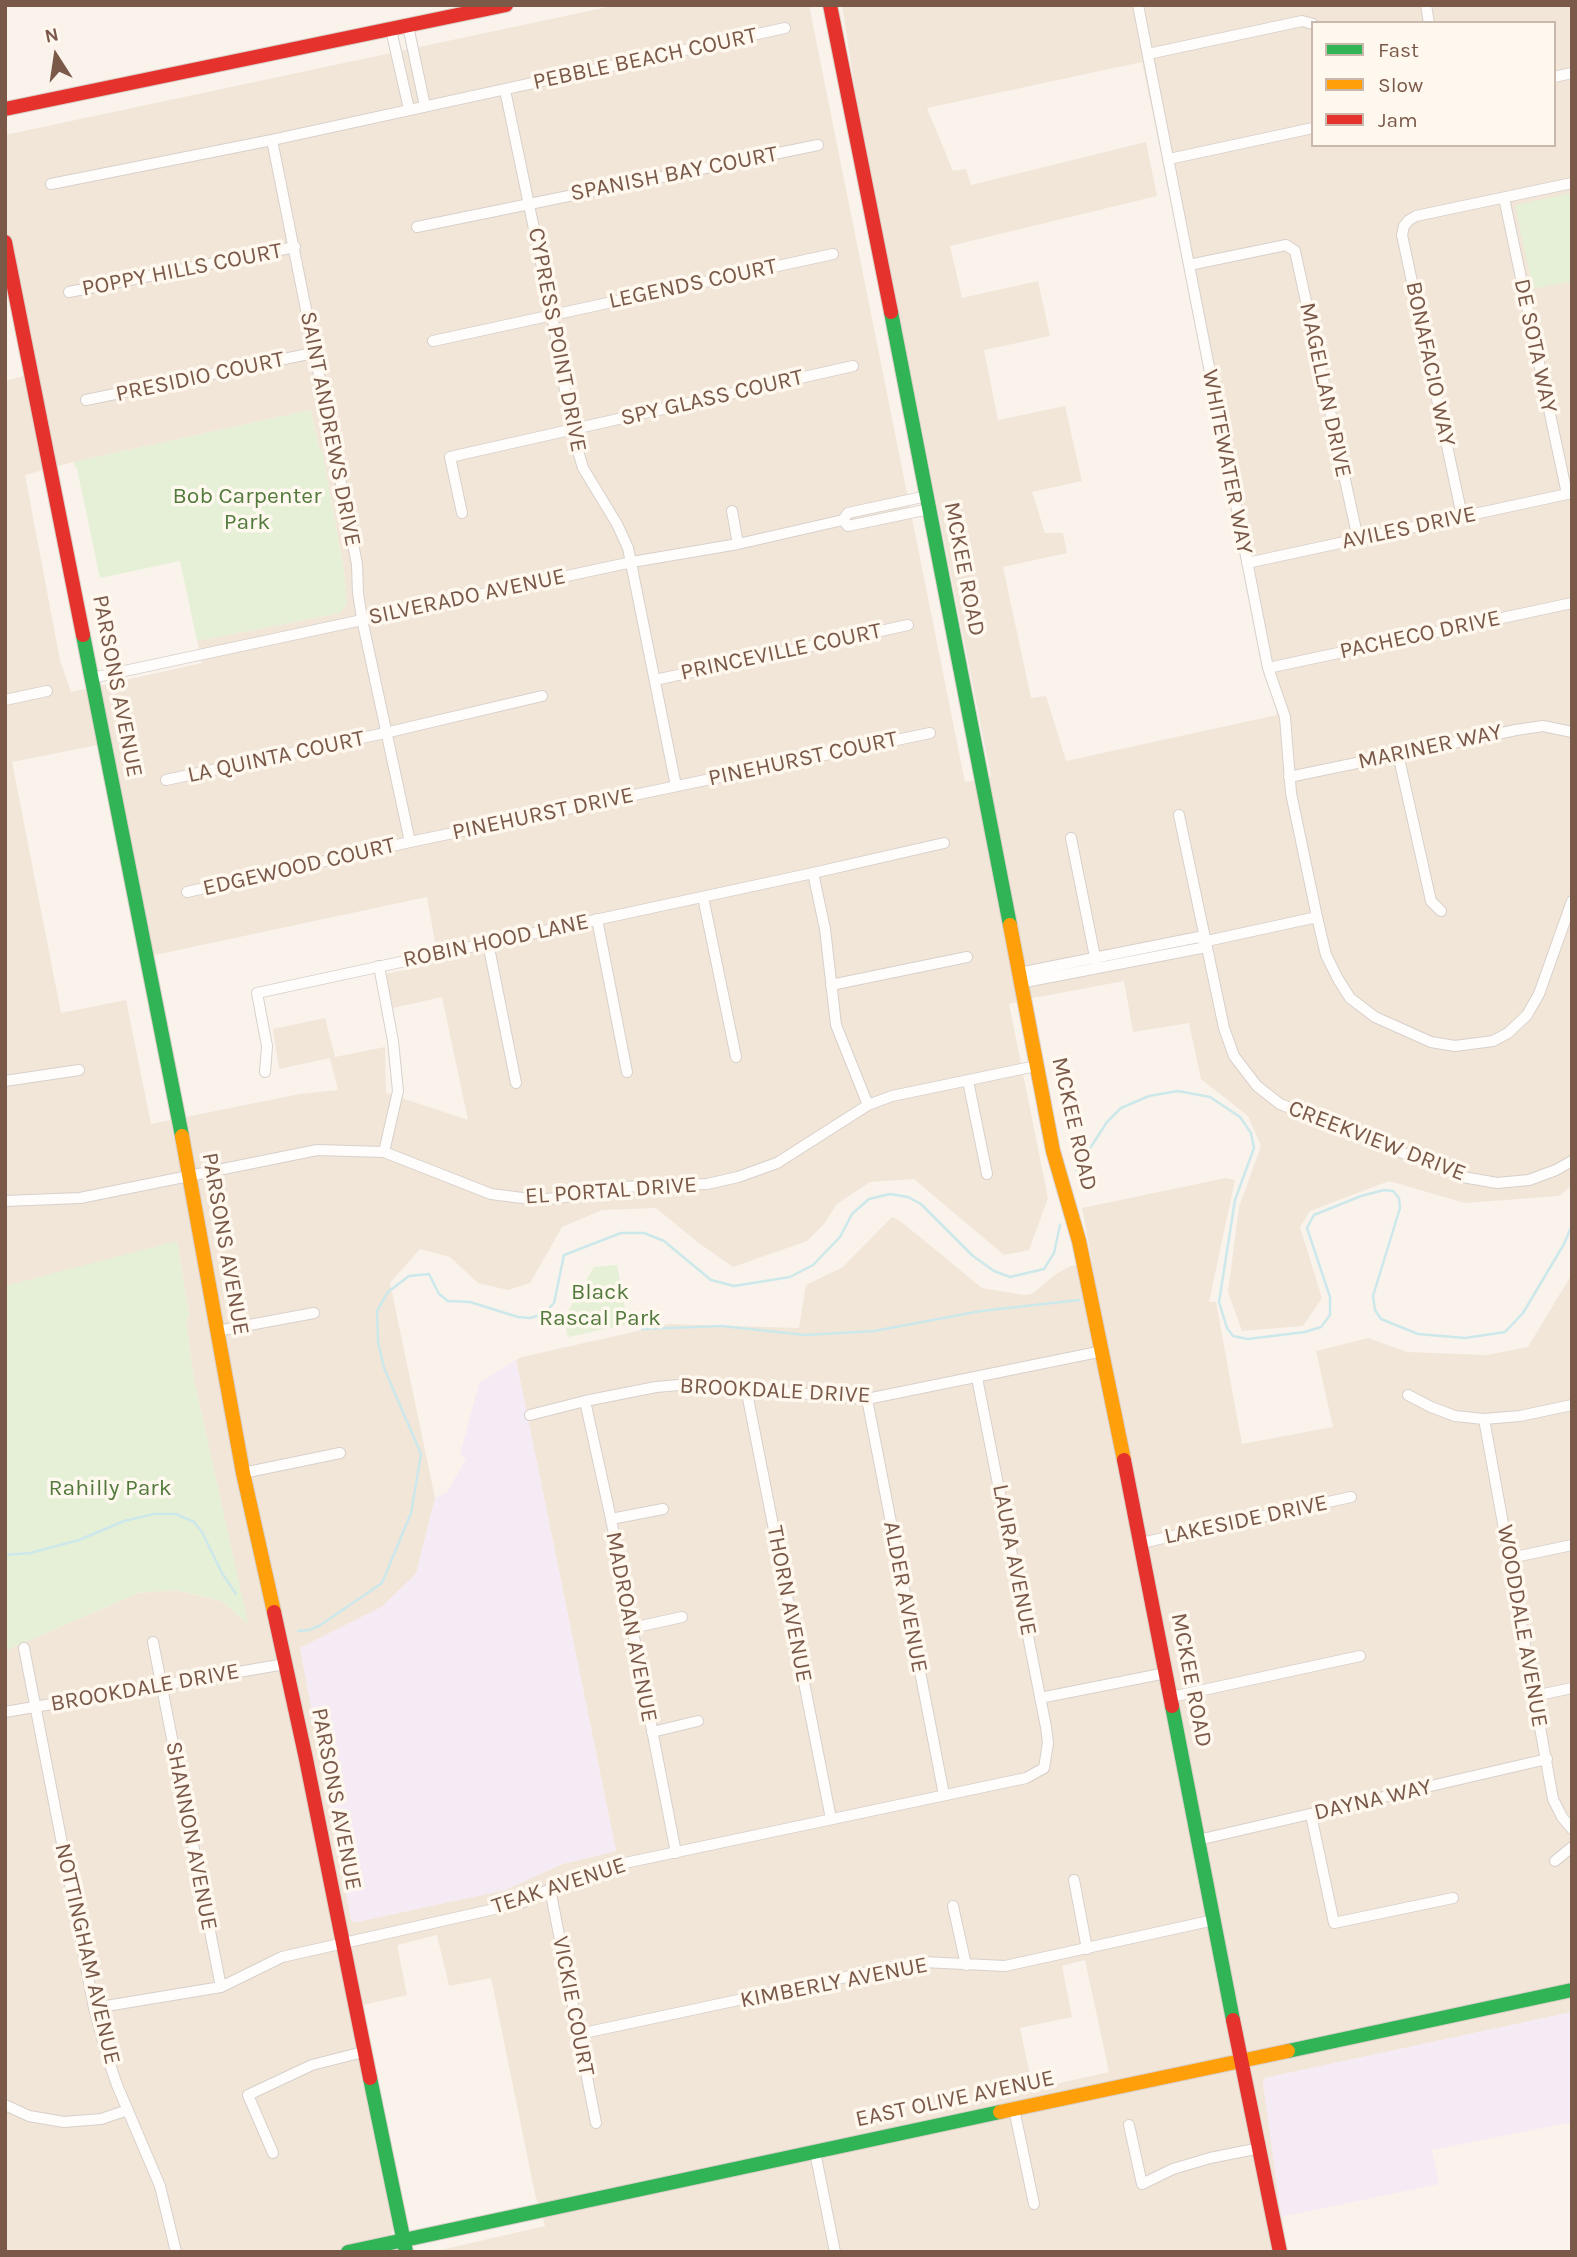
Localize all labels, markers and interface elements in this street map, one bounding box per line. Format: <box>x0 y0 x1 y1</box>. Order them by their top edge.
north arrow <box>21 21 91 91</box>
legend <box>1311 21 1556 147</box>
street label: PEBBLE BEACH COURT <box>530 22 760 96</box>
text: N <box>43 23 61 48</box>
text: Fast <box>1378 38 1419 62</box>
text: Slow <box>1378 73 1423 97</box>
text: Jam <box>1378 108 1418 132</box>
street label: SPANISH BAY COURT <box>568 140 780 208</box>
street label: CYPRESS POINT DRIVE <box>522 225 592 455</box>
street label: POPPY HILLS COURT <box>80 237 284 303</box>
street label: LEGENDS COURT <box>606 253 780 315</box>
street label: DE SOTA WAY <box>1507 276 1563 416</box>
street label: BONAFACIO WAY <box>1399 279 1461 449</box>
street label: MAGELLAN DRIVE <box>1293 300 1357 480</box>
street label: SAINT ANDREWS DRIVE <box>294 309 366 549</box>
street label: PRESIDIO COURT <box>113 346 287 408</box>
street label: SPY GLASS COURT <box>618 364 806 432</box>
street label: WHITEWATER WAY <box>1196 367 1258 557</box>
park label: Bob Carpenter Park <box>173 482 321 536</box>
street label: MCKEE ROAD <box>937 500 991 638</box>
street label: AVILES DRIVE <box>1339 500 1479 556</box>
street label: SILVERADO AVENUE <box>366 563 568 631</box>
street label: PARSONS AVENUE <box>86 593 148 779</box>
street label: PACHECO DRIVE <box>1337 605 1503 665</box>
street label: PRINCEVILLE COURT <box>678 617 884 687</box>
street label: MARINER WAY <box>1355 718 1505 776</box>
street label: LA QUINTA COURT <box>185 725 367 789</box>
street label: PINEHURST COURT <box>706 725 900 793</box>
street label: PINEHURST DRIVE <box>450 781 636 847</box>
street label: EDGEWOOD COURT <box>200 831 398 903</box>
street label: ROBIN HOOD LANE <box>401 908 591 974</box>
street label: MCKEE ROAD <box>1045 1055 1103 1193</box>
street label: CREEKVIEW DRIVE <box>1284 1094 1470 1188</box>
street label: PARSONS AVENUE <box>195 1150 255 1338</box>
street label: EL PORTAL DRIVE <box>524 1171 698 1211</box>
park label: Black Rascal Park <box>539 1278 661 1332</box>
street label: BROOKDALE DRIVE <box>679 1372 871 1410</box>
park label: Rahilly Park <box>48 1474 172 1502</box>
street label: LAURA AVENUE <box>986 1482 1042 1638</box>
street label: LAKESIDE DRIVE <box>1162 1489 1330 1551</box>
street label: ALDER AVENUE <box>877 1519 933 1675</box>
street label: THORN AVENUE <box>760 1523 818 1685</box>
street label: WOODDALE AVENUE <box>1491 1523 1553 1729</box>
street label: MADROAN AVENUE <box>599 1529 663 1725</box>
street label: MCKEE ROAD <box>1164 1611 1218 1749</box>
street label: BROOKDALE DRIVE <box>48 1658 242 1718</box>
street label: PARSONS AVENUE <box>305 1706 367 1892</box>
street label: SHANNON AVENUE <box>159 1739 223 1933</box>
street label: DAYNA WAY <box>1311 1773 1435 1827</box>
street label: NOTTINGHAM AVENUE <box>48 1841 126 2067</box>
street label: TEAK AVENUE <box>489 1851 629 1921</box>
street label: VICKIE COURT <box>546 1934 600 2078</box>
street label: KIMBERLY AVENUE <box>738 1951 930 2015</box>
street label: EAST OLIVE AVENUE <box>853 2064 1057 2134</box>

